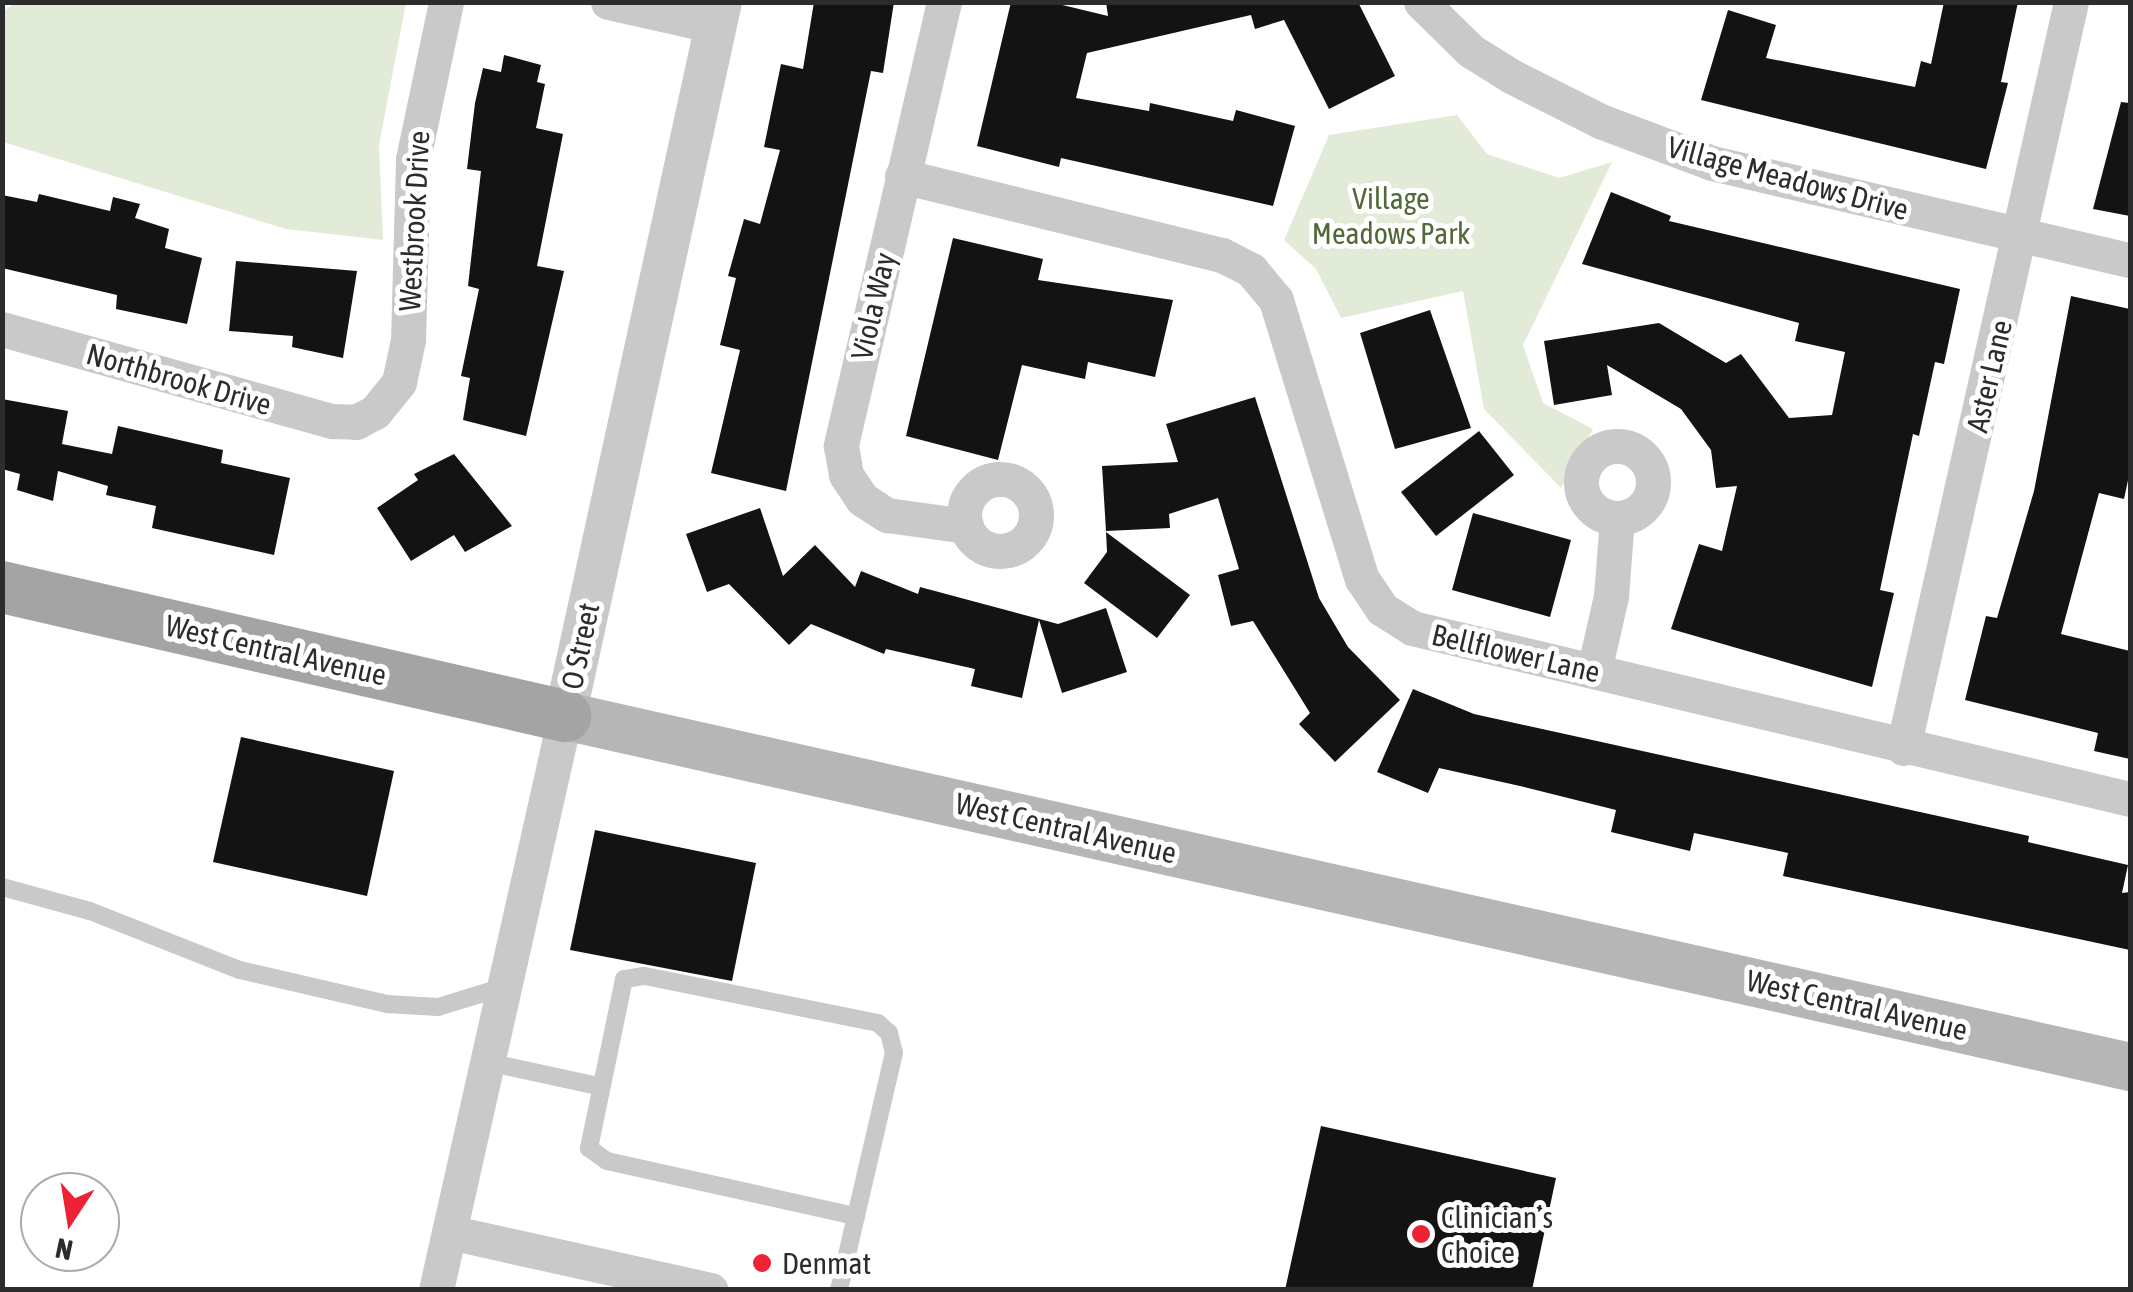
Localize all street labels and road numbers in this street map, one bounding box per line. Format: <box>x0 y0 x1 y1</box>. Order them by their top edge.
street label: Village Meadows Drive <box>1664 129 1912 227</box>
street label: Westbrook Drive <box>391 130 437 312</box>
street label: Viola Way <box>843 249 903 363</box>
street label: Aster Lane <box>1959 316 2019 436</box>
street label: Northbrook Drive <box>83 335 275 423</box>
street label: O Street <box>553 599 607 693</box>
street label: West Central Avenue <box>162 607 390 693</box>
street label: Bellflower Lane <box>1428 616 1604 690</box>
street label: West Central Avenue <box>952 785 1180 871</box>
street label: West Central Avenue <box>1743 962 1971 1048</box>

